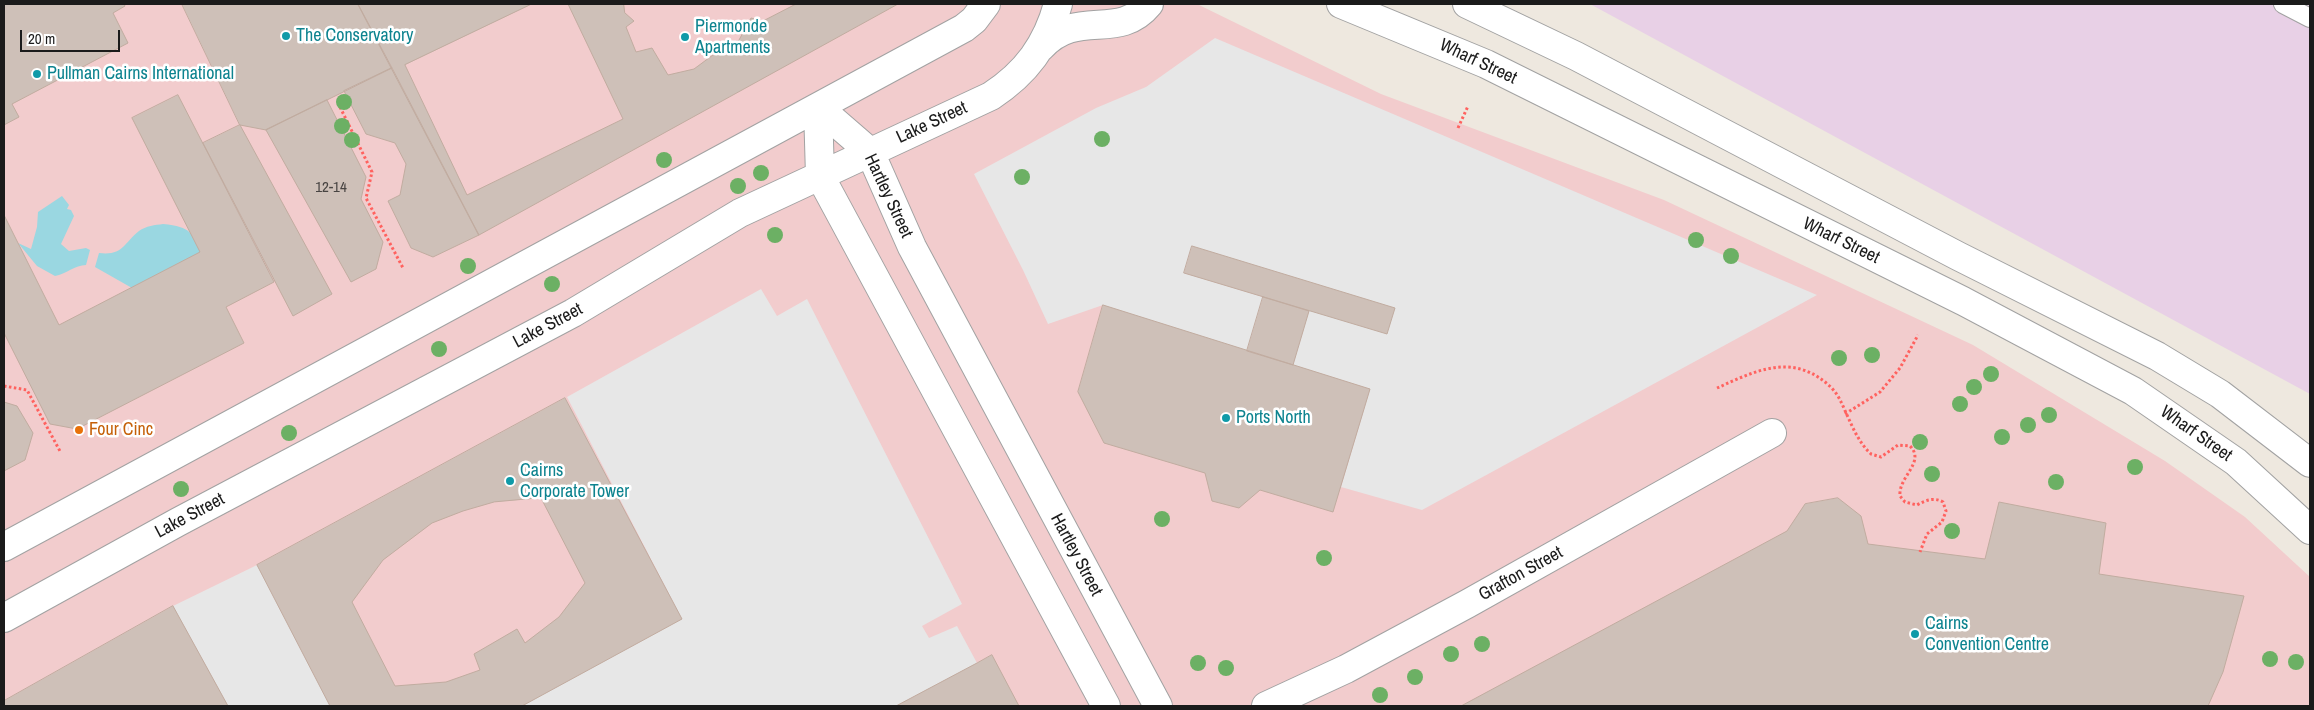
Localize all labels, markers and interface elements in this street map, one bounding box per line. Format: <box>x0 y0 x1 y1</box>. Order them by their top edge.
place label: Piermonde Apartments <box>695 16 770 58</box>
scale bar <box>22 20 122 52</box>
place label: The Conservatory <box>296 25 413 47</box>
text: 20 m <box>28 28 55 49</box>
marker: The Conservatory <box>280 30 292 42</box>
marker: Piermonde Apartments <box>679 31 691 43</box>
street label: Wharf Street <box>1436 35 1520 89</box>
place label: Pullman Cairns International <box>47 63 234 85</box>
marker: Pullman Cairns International <box>31 68 43 80</box>
street label: Lake Street <box>893 97 971 149</box>
street label: Hartley Street <box>859 151 917 241</box>
house number: 12-14 <box>315 179 347 197</box>
street label: Wharf Street <box>1799 213 1883 269</box>
street label: Lake Street <box>510 299 586 353</box>
street label: Wharf Street <box>2156 401 2236 467</box>
place label: Ports North <box>1236 407 1311 429</box>
marker: Ports North <box>1220 412 1232 424</box>
place label: Four Cinc <box>89 419 153 441</box>
marker: Four Cinc <box>73 424 85 436</box>
place label: Cairns Corporate Tower <box>520 460 629 502</box>
marker: Cairns Corporate Tower <box>504 475 516 487</box>
street label: Lake Street <box>152 489 228 543</box>
street label: Hartley Street <box>1045 510 1107 600</box>
street label: Grafton Street <box>1475 542 1567 606</box>
place label: Cairns Convention Centre <box>1925 613 2049 656</box>
marker: Cairns Convention Centre <box>1909 628 1921 640</box>

